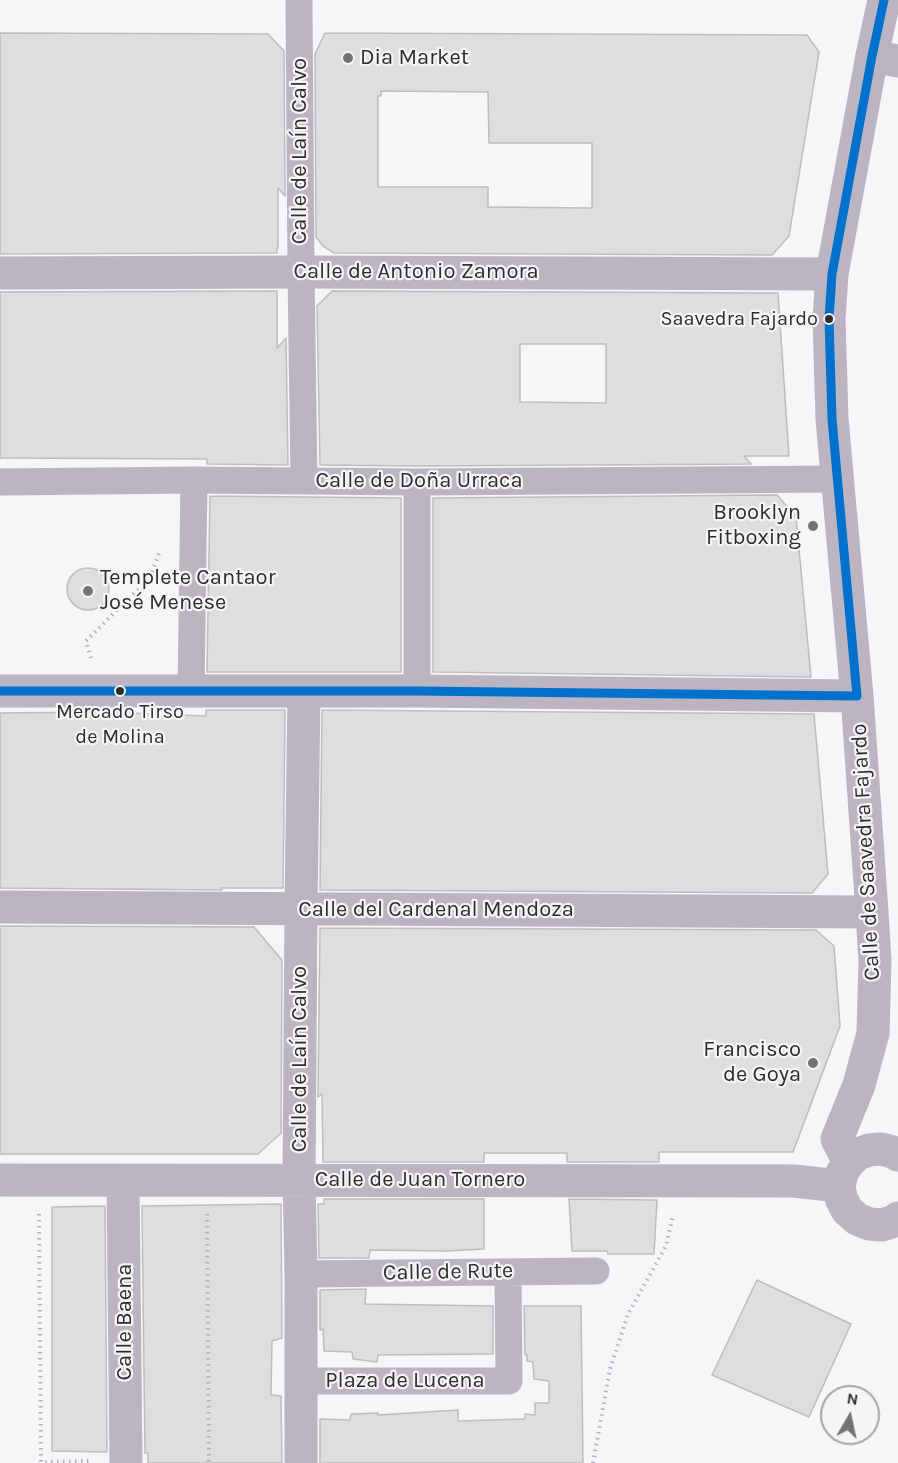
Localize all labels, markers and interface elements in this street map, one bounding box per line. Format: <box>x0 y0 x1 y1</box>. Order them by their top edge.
place label: Dia Market <box>360 45 469 71</box>
marker: Dia Market <box>341 51 355 65</box>
street label: Calle de Laín Calvo <box>287 58 313 244</box>
street label: Calle de Antonio Zamora <box>293 259 539 285</box>
place label: Saavedra Fajardo <box>660 307 818 331</box>
marker: Saavedra Fajardo <box>823 313 835 325</box>
street label: Calle de Doña Urraca <box>316 468 522 494</box>
place label: Brooklyn Fitboxing <box>706 500 801 552</box>
marker: Brooklyn Fitboxing <box>806 519 820 533</box>
place label: Templete Cantaor José Menese <box>100 565 276 616</box>
marker: Templete Cantaor José Menese <box>81 584 95 598</box>
marker: Mercado Tirso de Molina <box>114 685 126 697</box>
place label: Mercado Tirso de Molina <box>56 700 184 747</box>
street label: Calle de Saavedra Fajardo <box>846 723 886 981</box>
street label: Calle del Cardenal Mendoza <box>298 897 574 923</box>
street label: Calle de Laín Calvo <box>287 966 313 1152</box>
place label: Francisco de Goya <box>703 1037 801 1088</box>
marker: Francisco de Goya <box>806 1056 820 1070</box>
street label: Calle de Juan Tornero <box>315 1167 525 1193</box>
street label: Calle de Rute <box>383 1258 513 1286</box>
street label: Calle Baena <box>112 1264 138 1380</box>
street label: Plaza de Lucena <box>325 1368 485 1394</box>
north arrow <box>820 1385 880 1445</box>
text: N <box>845 1388 860 1409</box>

